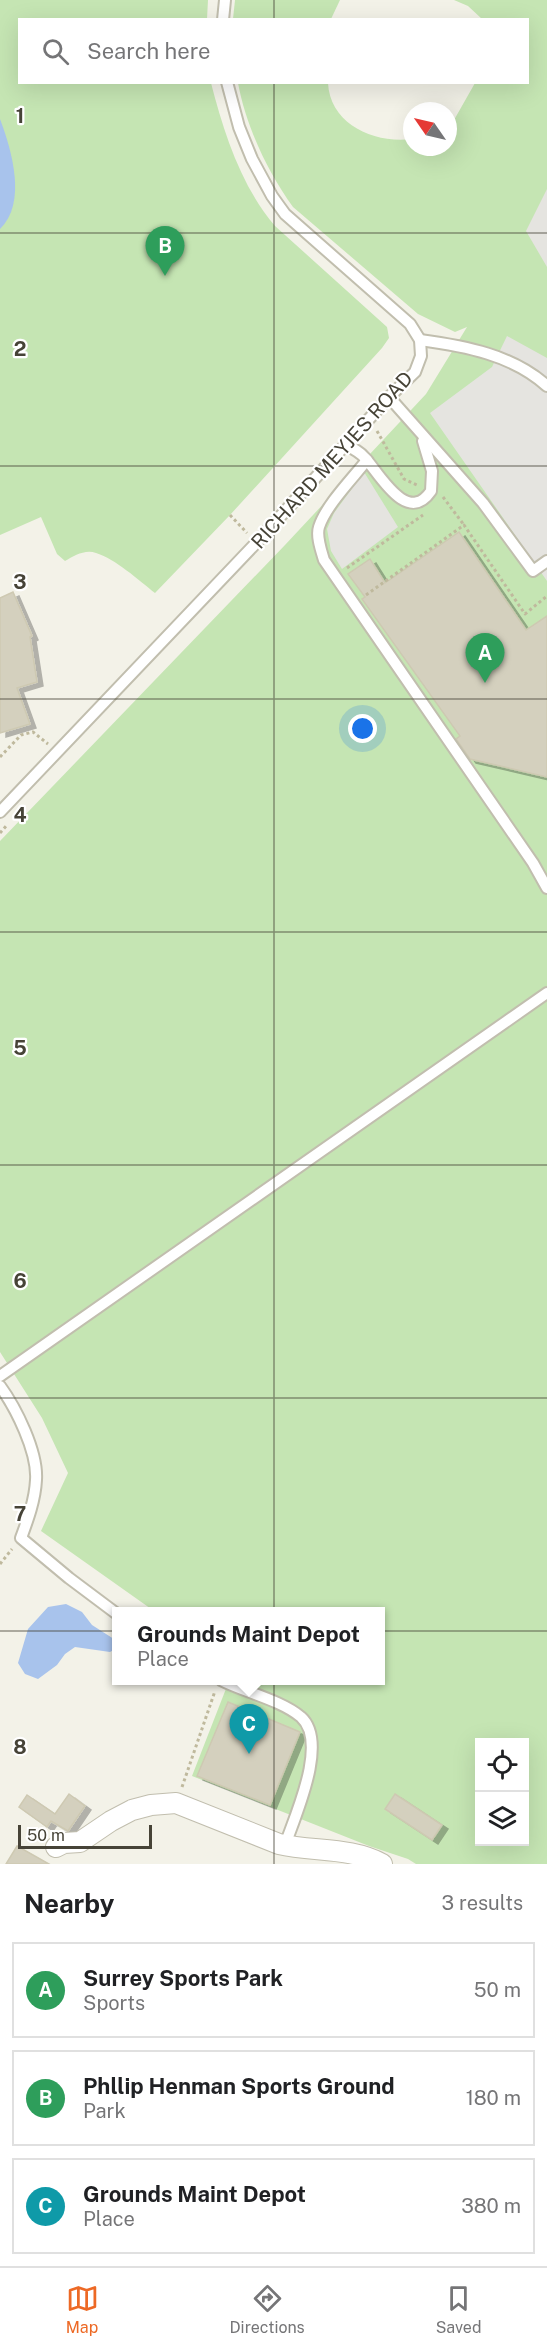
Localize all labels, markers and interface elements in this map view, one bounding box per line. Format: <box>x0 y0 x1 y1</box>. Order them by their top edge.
search box <box>18 18 529 84</box>
icon: search <box>39 35 72 68</box>
text: Search here <box>87 38 211 64</box>
north arrow <box>403 102 457 156</box>
text: 1 <box>16 104 24 128</box>
pin: B <box>146 226 184 276</box>
text: 2 <box>14 337 26 361</box>
street label: RICHARD MEYJES ROAD <box>246 367 418 553</box>
text: 3 <box>13 570 27 594</box>
pin: A <box>466 634 504 683</box>
your location <box>348 714 377 743</box>
text: 4 <box>13 803 27 827</box>
text: 5 <box>13 1036 27 1060</box>
text: 6 <box>13 1269 27 1293</box>
text: 7 <box>14 1502 26 1526</box>
popup <box>112 1607 385 1685</box>
text: Grounds Maint Depot <box>137 1621 360 1647</box>
text: Place <box>137 1647 189 1671</box>
pin: C <box>230 1704 268 1754</box>
text: 8 <box>13 1735 27 1759</box>
map controls <box>475 1738 529 1846</box>
button: locate <box>475 1738 529 1792</box>
button: layers <box>475 1792 529 1846</box>
scale bar <box>18 1822 152 1850</box>
text: 50 m <box>27 1826 65 1845</box>
text: Nearby <box>24 1888 114 1919</box>
text: 3 results <box>442 1891 523 1915</box>
text: Surrey Sports Park <box>83 1965 283 1991</box>
text: A <box>38 1978 53 2002</box>
text: 50 m <box>474 1978 521 2002</box>
text: Sports <box>83 1991 145 2015</box>
text: Phllip Henman Sports Ground <box>83 2073 395 2099</box>
text: B <box>39 2086 52 2110</box>
text: 180 m <box>466 2086 521 2110</box>
text: Park <box>83 2099 126 2123</box>
text: Grounds Maint Depot <box>83 2181 306 2207</box>
text: C <box>38 2194 53 2218</box>
text: 380 m <box>461 2194 521 2218</box>
text: Place <box>83 2207 135 2231</box>
tab: Map <box>66 2282 99 2337</box>
tab: Directions <box>230 2282 305 2337</box>
tab: Saved <box>436 2282 481 2337</box>

